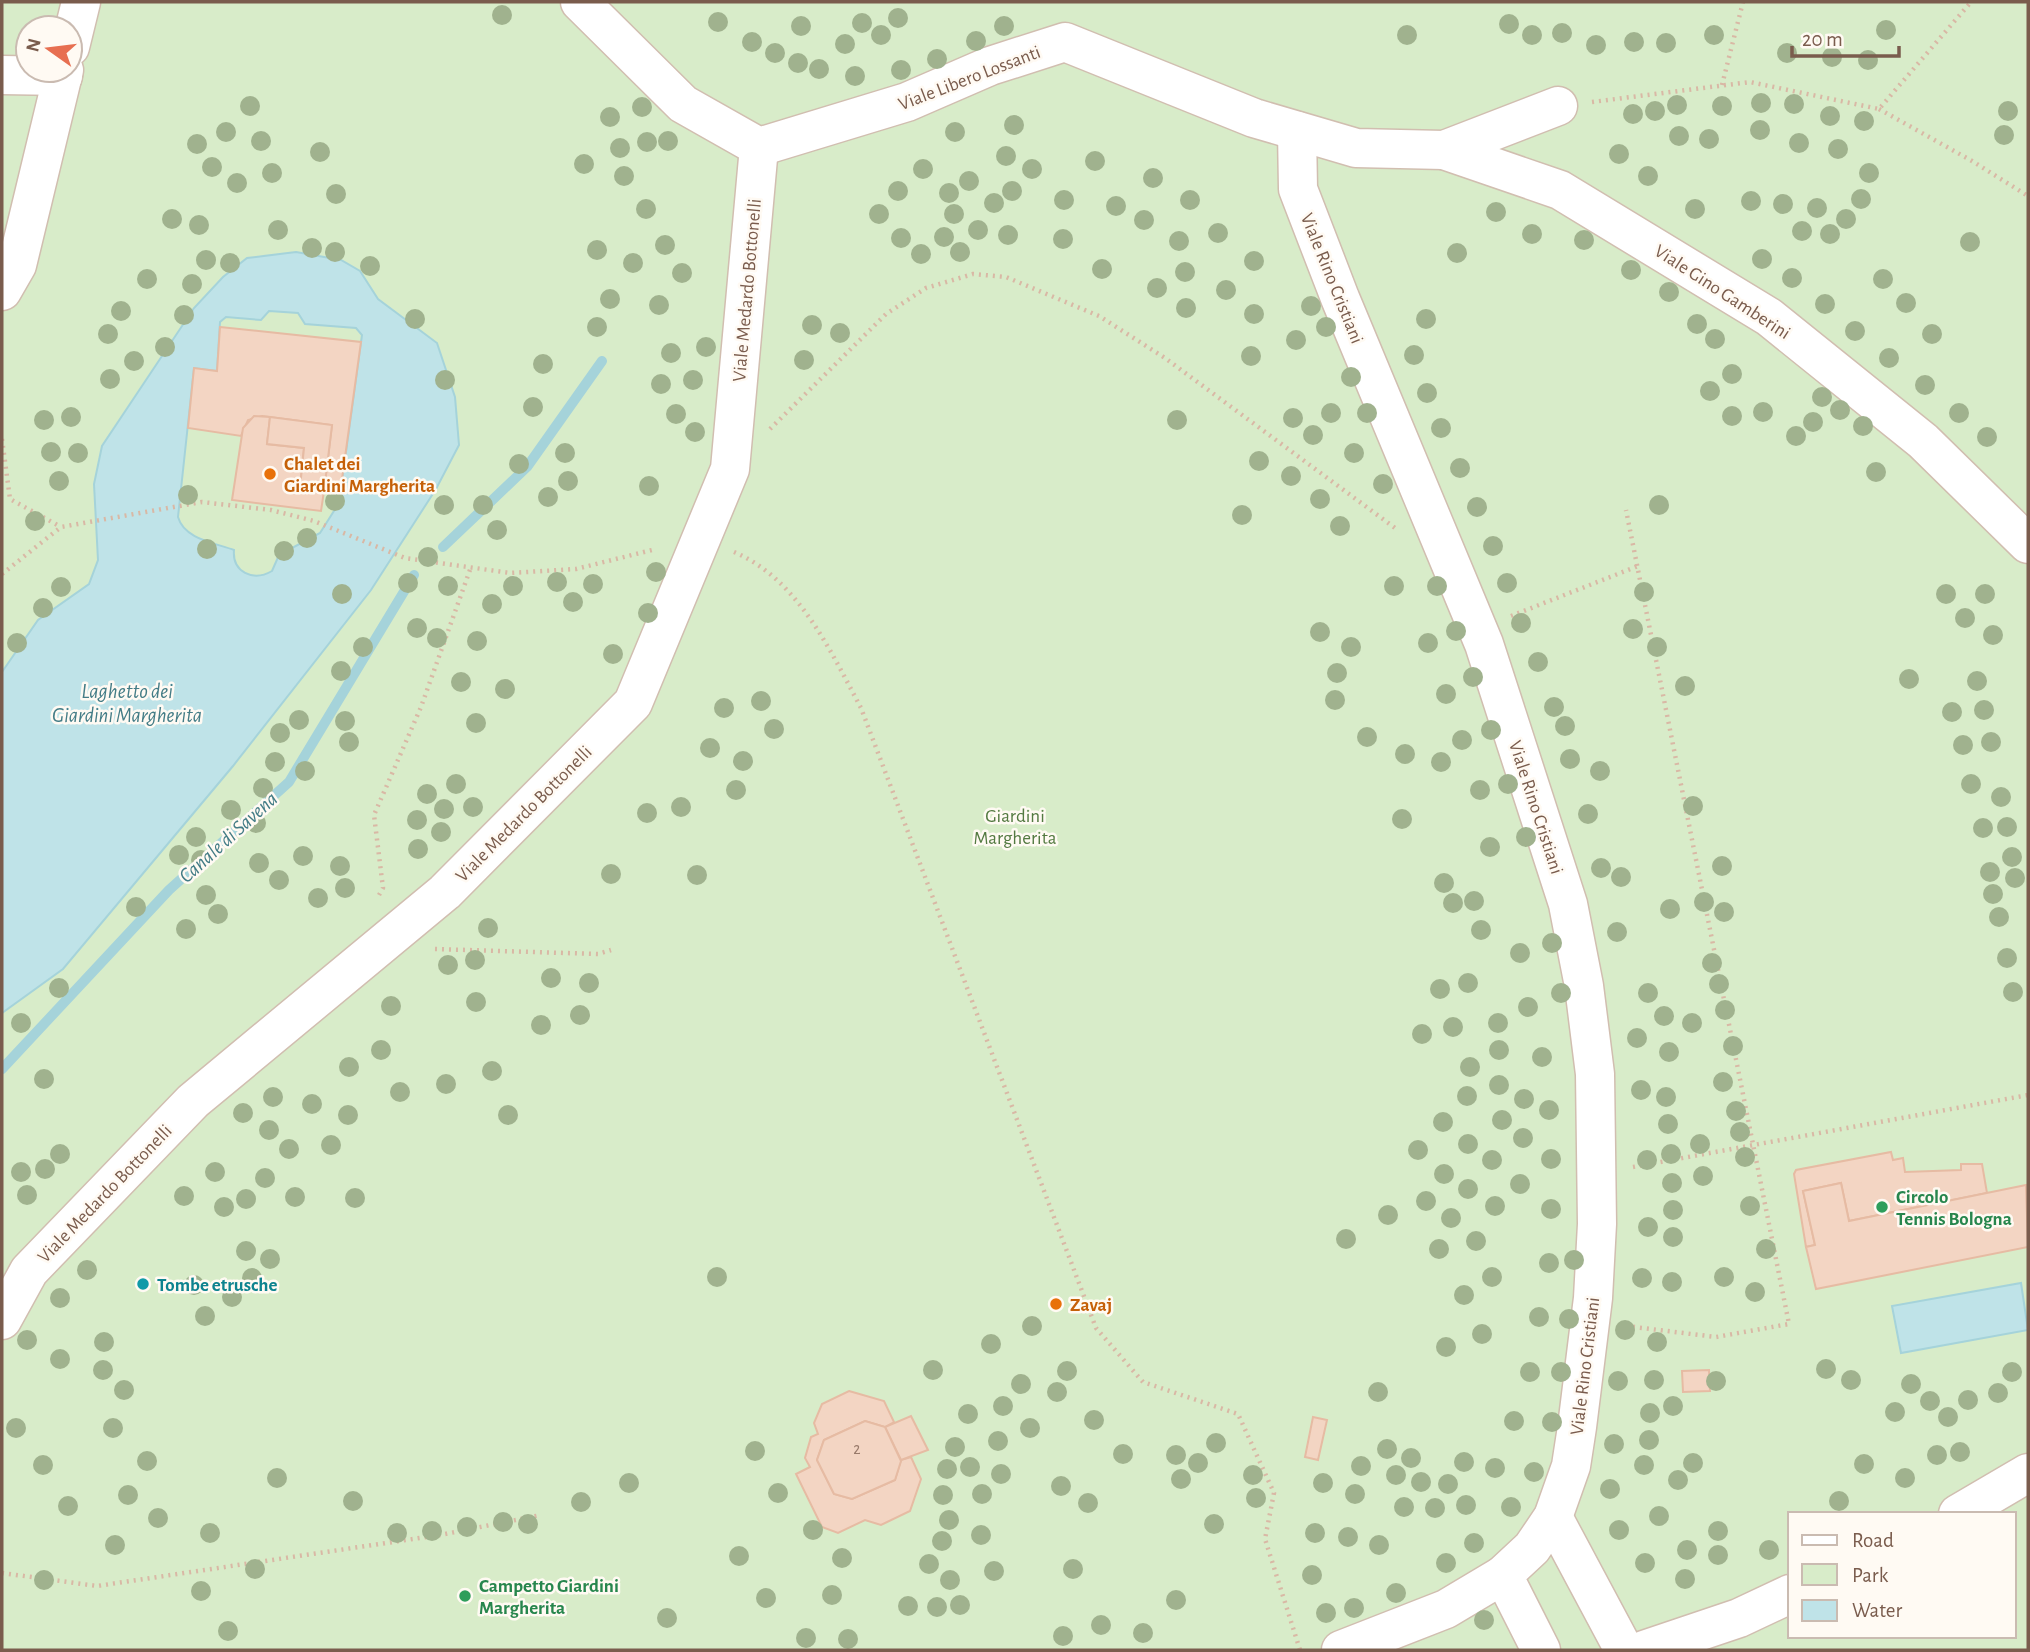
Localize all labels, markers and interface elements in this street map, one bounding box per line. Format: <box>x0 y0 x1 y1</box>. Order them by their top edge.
north arrow <box>14 14 84 84</box>
scale bar <box>1792 14 1899 58</box>
text: 20 m <box>1802 29 1843 50</box>
text: N <box>23 37 45 54</box>
street label: Viale Libero Lossanti <box>896 43 1043 114</box>
street label: Viale Medardo Bottonelli <box>730 198 765 383</box>
street label: Viale Rino Cristiani <box>1297 211 1366 347</box>
street label: Viale Gino Gamberini <box>1651 241 1793 343</box>
place label: Chalet dei Giardini Margherita <box>284 455 435 496</box>
marker: Chalet dei Giardini Margherita <box>262 466 278 482</box>
water label: Laghetto dei Giardini Margherita <box>52 681 202 726</box>
street label: Viale Rino Cristiani <box>1505 738 1566 877</box>
street label: Viale Medardo Bottonelli <box>452 742 596 886</box>
water label: Canale di Savena <box>175 788 282 887</box>
park label: Giardini Margherita <box>974 807 1057 848</box>
street label: Viale Medardo Bottonelli <box>34 1121 176 1267</box>
place label: Circolo Tennis Bologna <box>1896 1188 2012 1229</box>
marker: Circolo Tennis Bologna <box>1874 1199 1890 1215</box>
marker: Tombe etrusche <box>135 1276 151 1292</box>
place label: Tombe etrusche <box>157 1276 277 1295</box>
marker: Zavaj <box>1048 1296 1064 1312</box>
place label: Zavaj <box>1070 1296 1112 1315</box>
street label: Viale Rino Cristiani <box>1568 1296 1603 1436</box>
house number: 2 <box>853 1441 861 1457</box>
legend <box>1788 1512 2016 1638</box>
text: Road <box>1852 1530 1894 1551</box>
text: Park <box>1852 1565 1889 1586</box>
place label: Campetto Giardini Margherita <box>479 1577 619 1618</box>
marker: Campetto Giardini Margherita <box>457 1588 473 1604</box>
text: Water <box>1852 1600 1902 1621</box>

